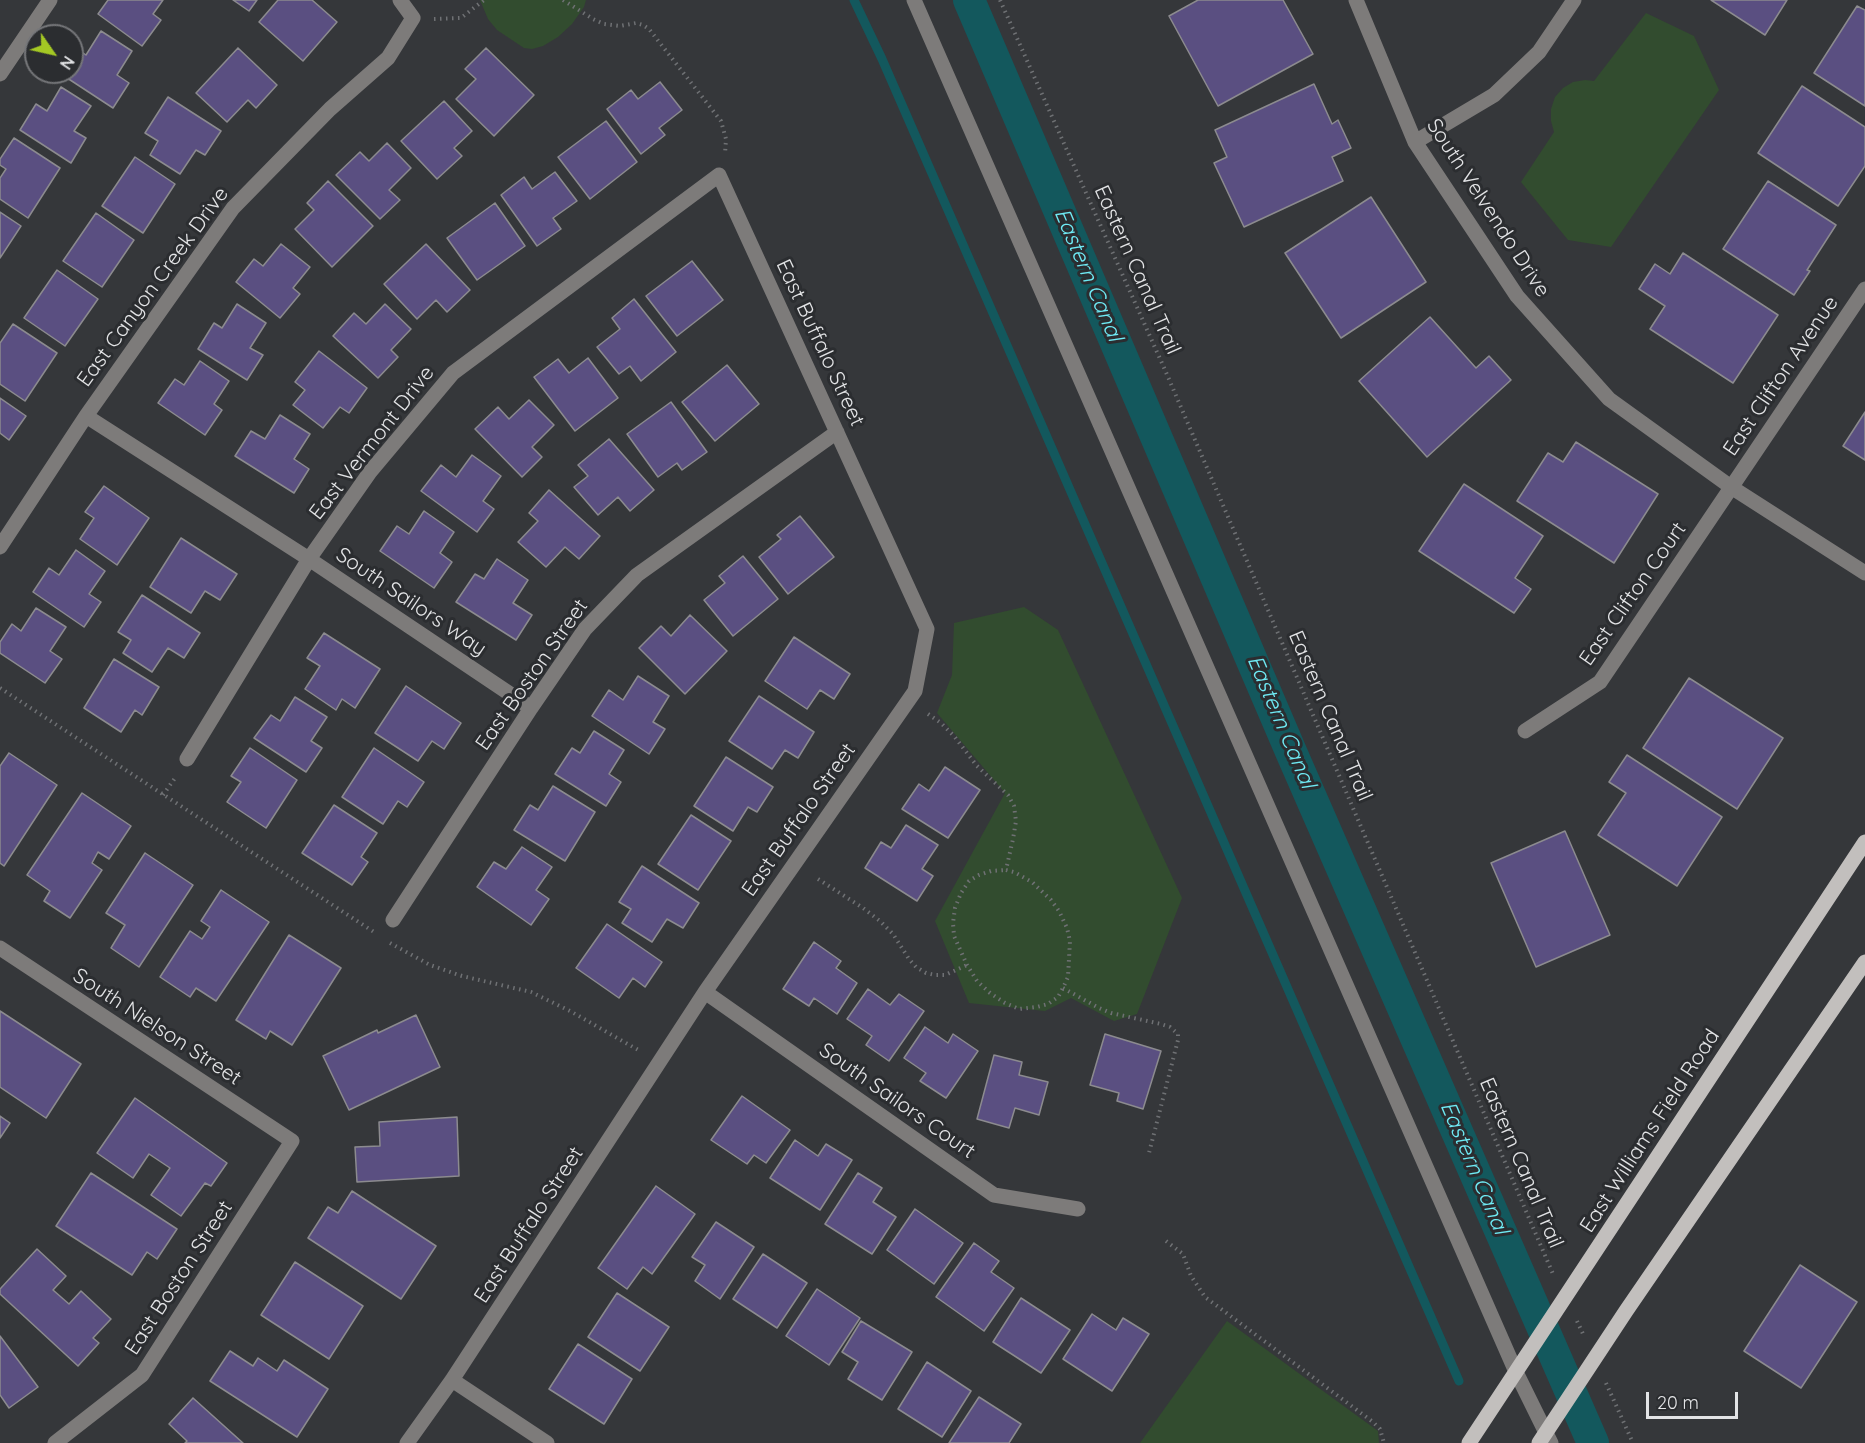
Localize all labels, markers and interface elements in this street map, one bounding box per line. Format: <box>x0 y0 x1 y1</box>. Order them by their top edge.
north arrow <box>24 24 84 84</box>
text: N <box>56 52 79 73</box>
street label: South Velvendo Drive <box>1421 114 1555 302</box>
street label: East Canyon Creek Drive <box>72 182 234 392</box>
street label: Eastern Canal Trail <box>1088 182 1186 358</box>
water label: Eastern Canal <box>1048 205 1128 345</box>
street label: East Buffalo Street <box>770 256 870 430</box>
street label: East Clifton Avenue <box>1718 291 1844 461</box>
street label: East Vermont Drive <box>304 361 440 525</box>
street label: East Clifton Court <box>1574 517 1692 671</box>
street label: South Sailors Way <box>331 542 491 662</box>
street label: East Boston Street <box>470 595 594 755</box>
street label: Eastern Canal Trail <box>1283 627 1377 805</box>
water label: Eastern Canal <box>1241 652 1321 792</box>
street label: East Buffalo Street <box>737 739 861 901</box>
street label: South Nielson Street <box>68 963 246 1091</box>
street label: East Williams Field Road <box>1575 1025 1725 1237</box>
street label: South Sailors Court <box>814 1038 980 1164</box>
street label: Eastern Canal Trail <box>1474 1074 1568 1252</box>
water label: Eastern Canal <box>1434 1098 1514 1238</box>
street label: East Buffalo Street <box>469 1142 589 1308</box>
street label: East Boston Street <box>120 1196 238 1360</box>
scale bar <box>1649 1380 1740 1418</box>
text: 20 m <box>1657 1391 1699 1414</box>

